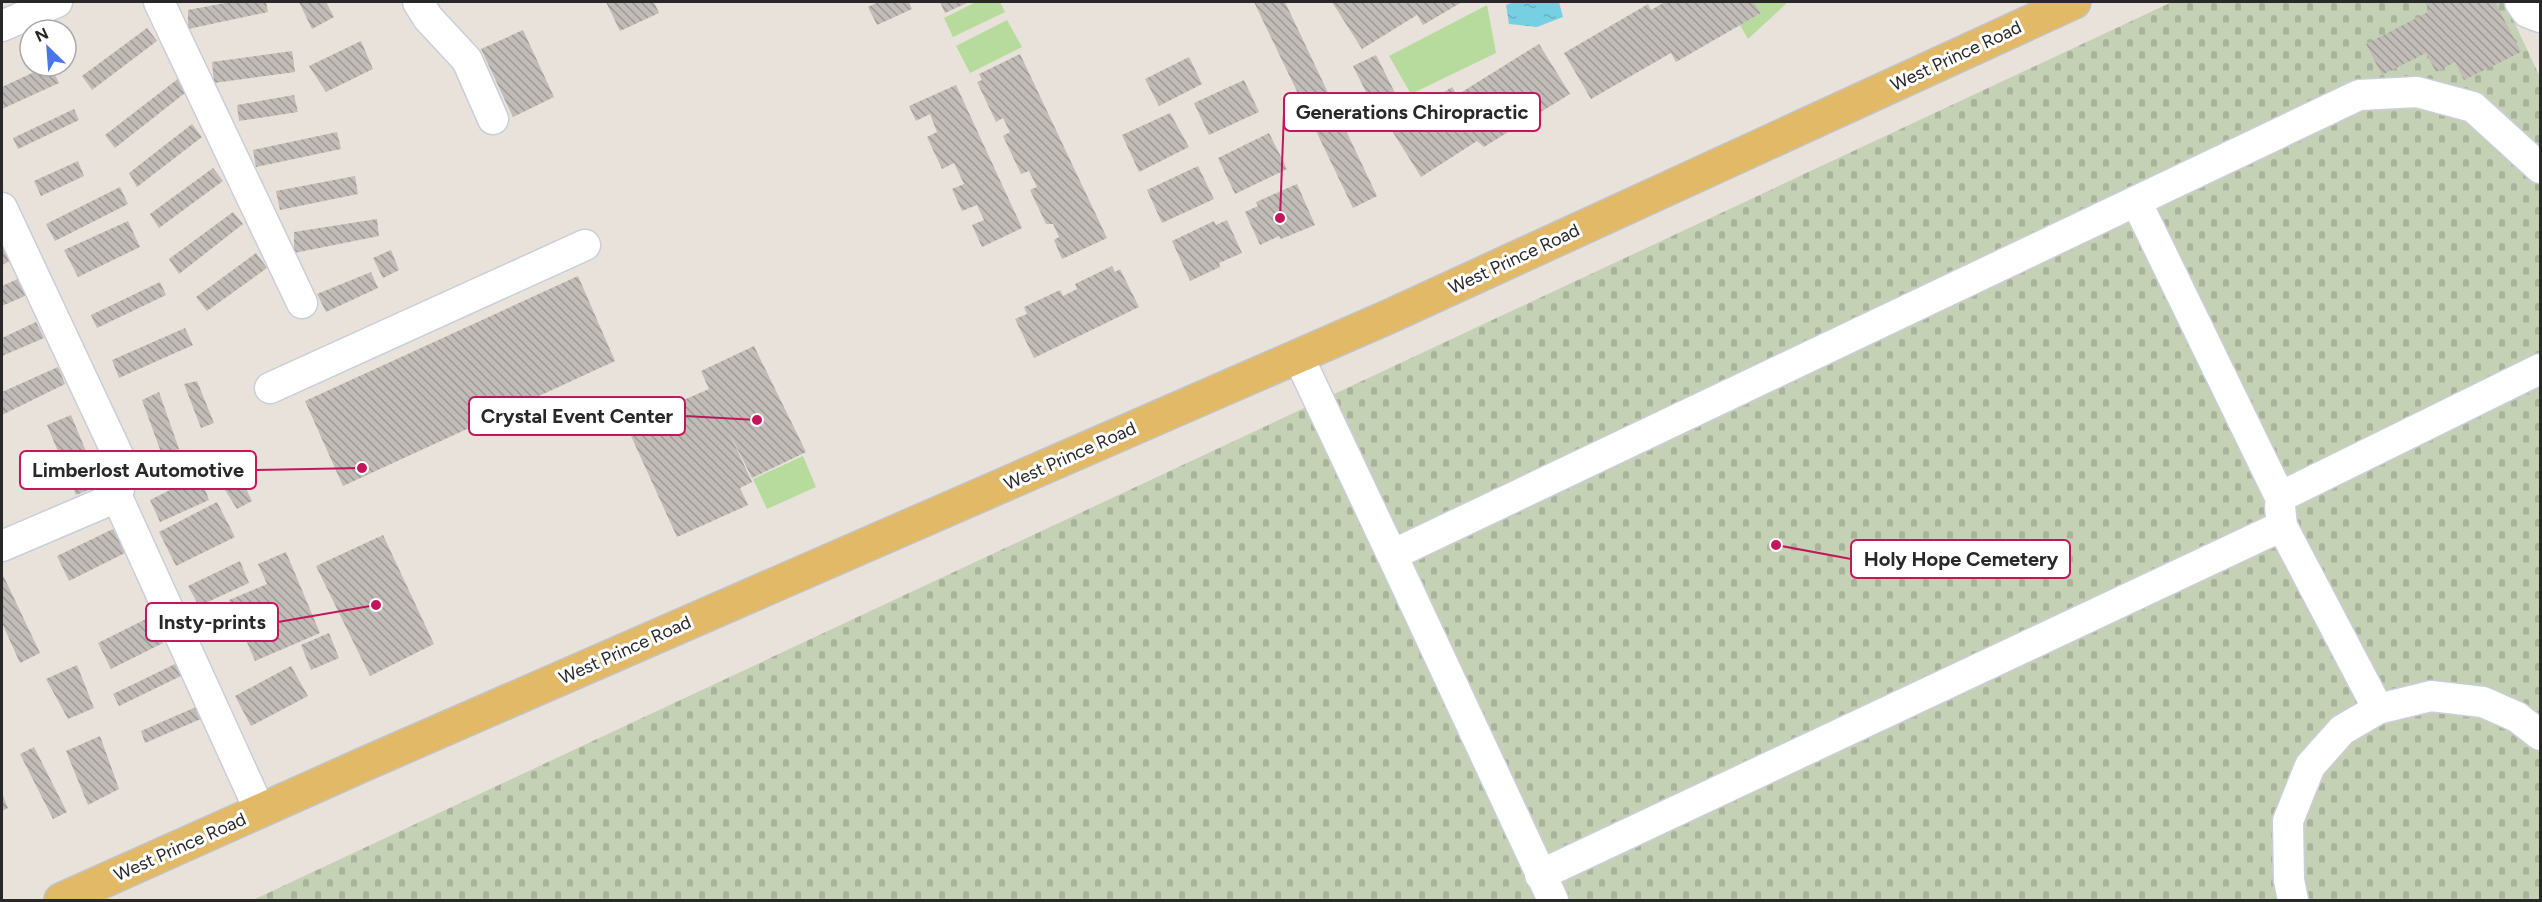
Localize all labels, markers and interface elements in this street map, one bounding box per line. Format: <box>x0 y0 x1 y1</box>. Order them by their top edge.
street label: West Prince Road <box>1887 16 2025 96</box>
north arrow <box>18 18 78 78</box>
text: N <box>32 24 51 46</box>
callout: Generations Chiropractic <box>1284 93 1540 131</box>
text: Generations Chiropractic <box>1296 100 1528 124</box>
street label: West Prince Road <box>1445 219 1583 299</box>
callout: Crystal Event Center <box>469 397 685 435</box>
text: Crystal Event Center <box>481 404 674 428</box>
street label: West Prince Road <box>1001 417 1139 495</box>
callout: Limberlost Automotive <box>20 451 256 489</box>
text: Limberlost Automotive <box>32 458 244 482</box>
callout: Holy Hope Cemetery <box>1851 540 2070 578</box>
text: Holy Hope Cemetery <box>1864 547 2059 571</box>
callout: Insty-prints <box>146 603 278 641</box>
text: Insty-prints <box>158 610 266 634</box>
street label: West Prince Road <box>556 611 694 689</box>
street label: West Prince Road <box>111 808 249 886</box>

